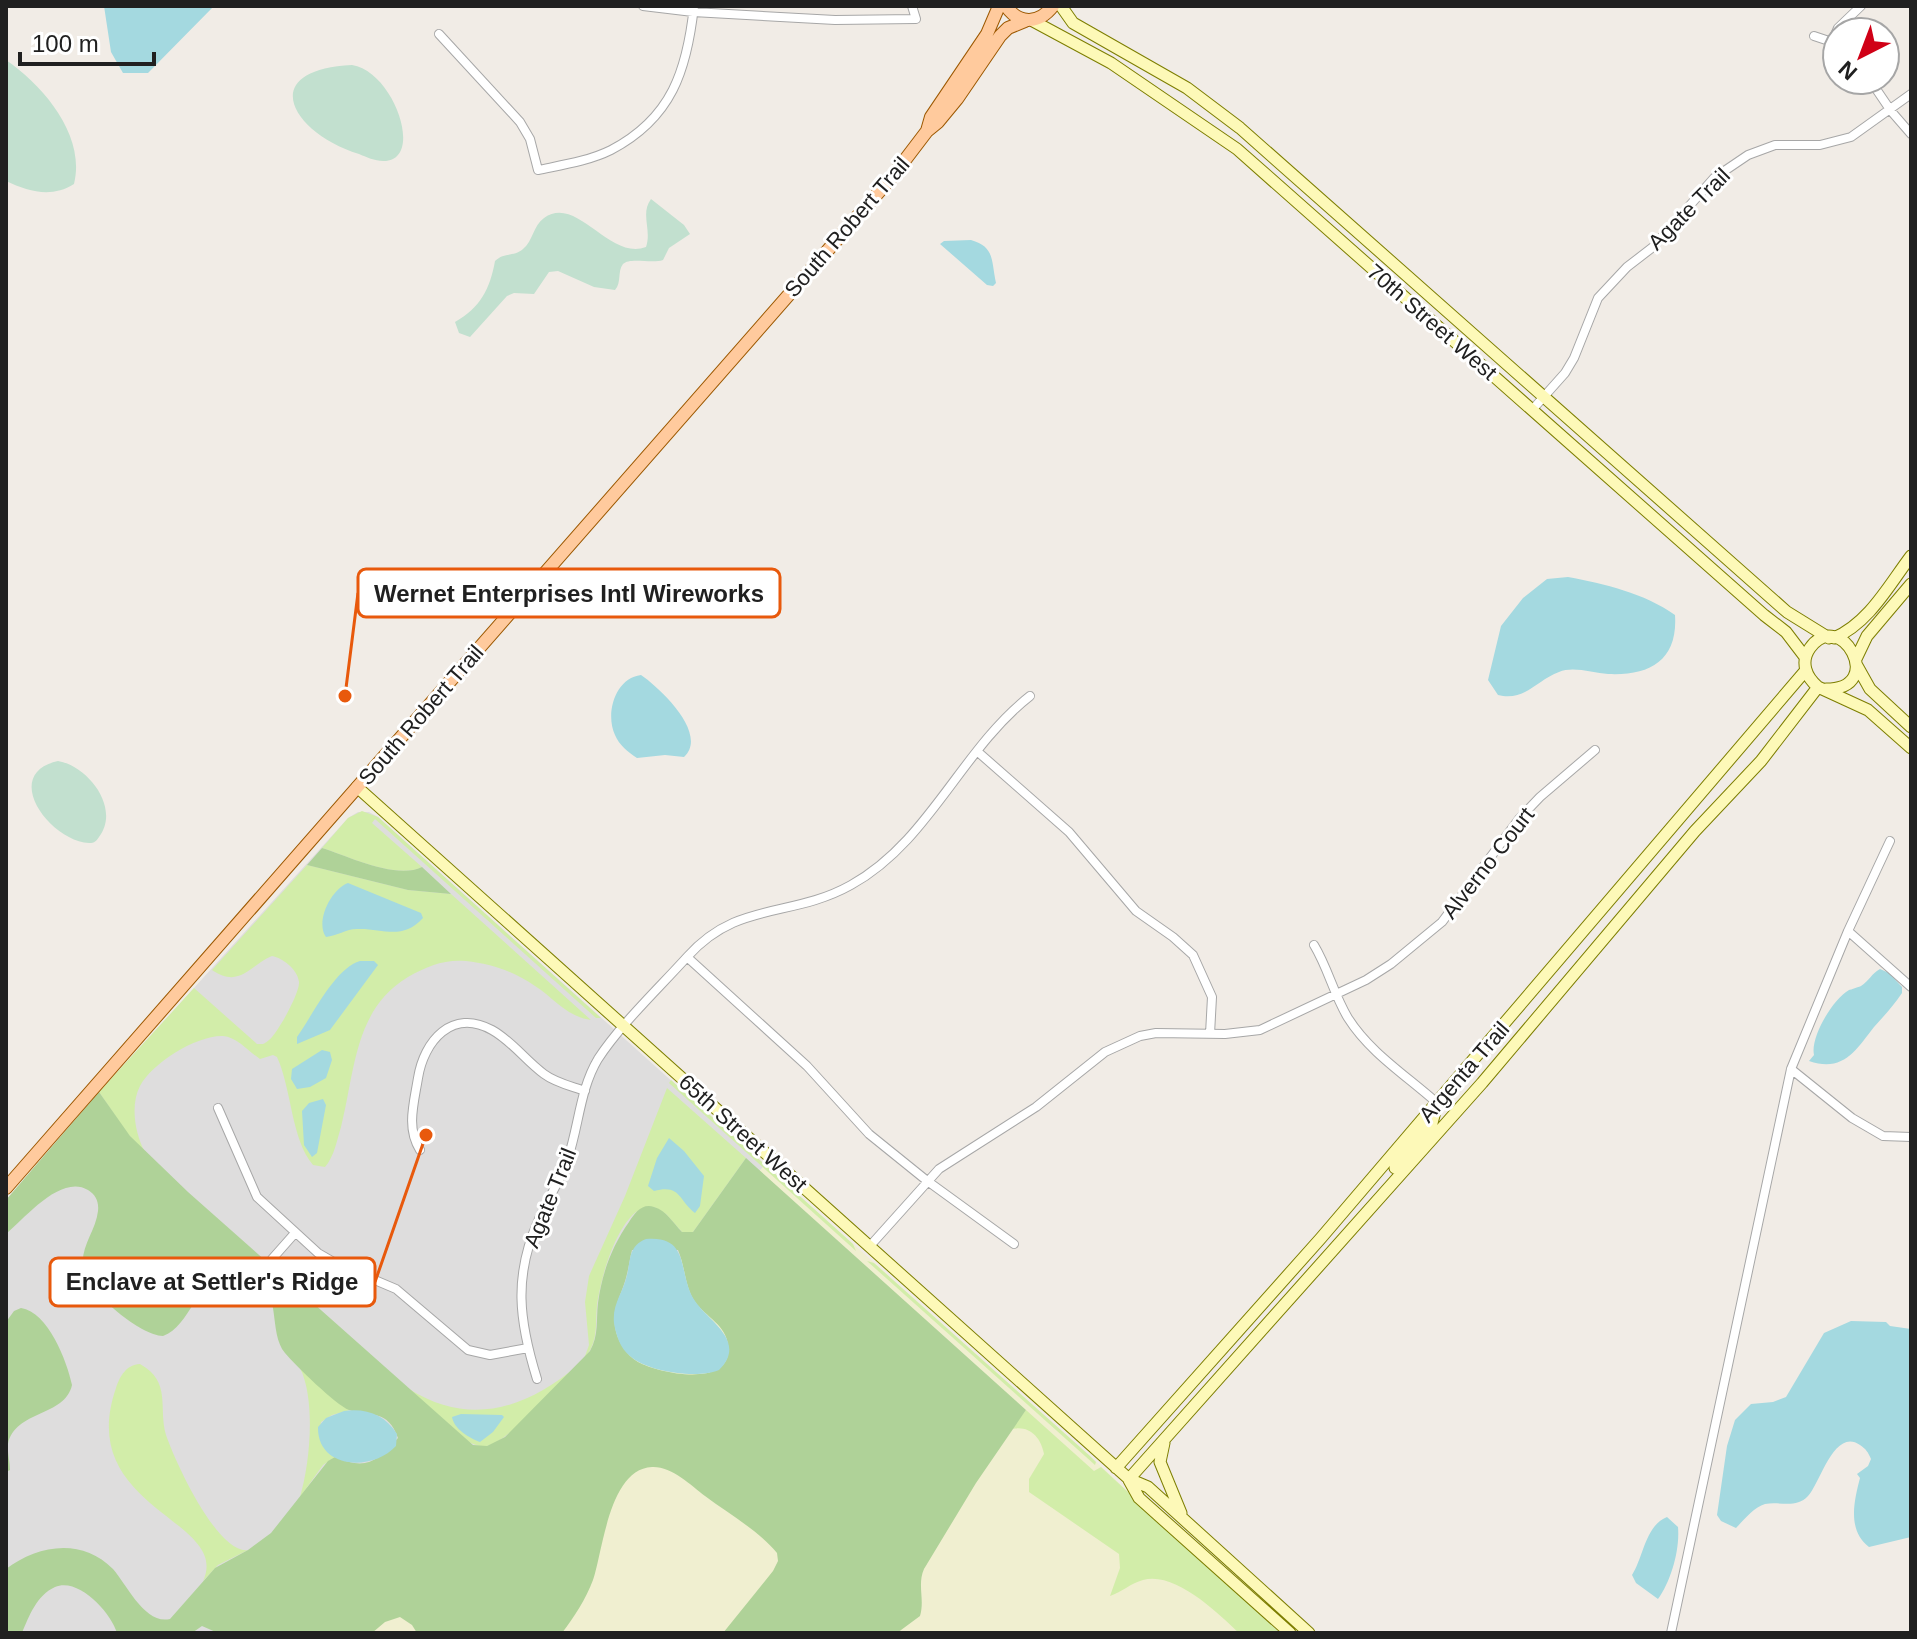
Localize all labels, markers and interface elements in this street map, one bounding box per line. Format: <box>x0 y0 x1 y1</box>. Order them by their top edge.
scale bar <box>20 16 154 66</box>
north arrow <box>1821 16 1901 96</box>
text: 100 m <box>32 30 99 57</box>
text: N <box>1834 56 1862 85</box>
street label: South Robert Trail <box>779 152 915 302</box>
street label: Agate Trail <box>1643 163 1735 255</box>
street label: 70th Street West <box>1362 259 1502 385</box>
callout: Wernet Enterprises Intl Wireworks <box>358 569 780 617</box>
text: Wernet Enterprises Intl Wireworks <box>374 580 764 607</box>
street label: South Robert Trail <box>353 640 489 790</box>
street label: Alverno Court <box>1437 802 1539 924</box>
street label: Argenta Trail <box>1414 1017 1514 1127</box>
street label: 65th Street West <box>674 1069 812 1197</box>
street label: Agate Trail <box>519 1145 581 1251</box>
callout: Enclave at Settler's Ridge <box>50 1258 375 1306</box>
text: Enclave at Settler's Ridge <box>66 1268 358 1295</box>

